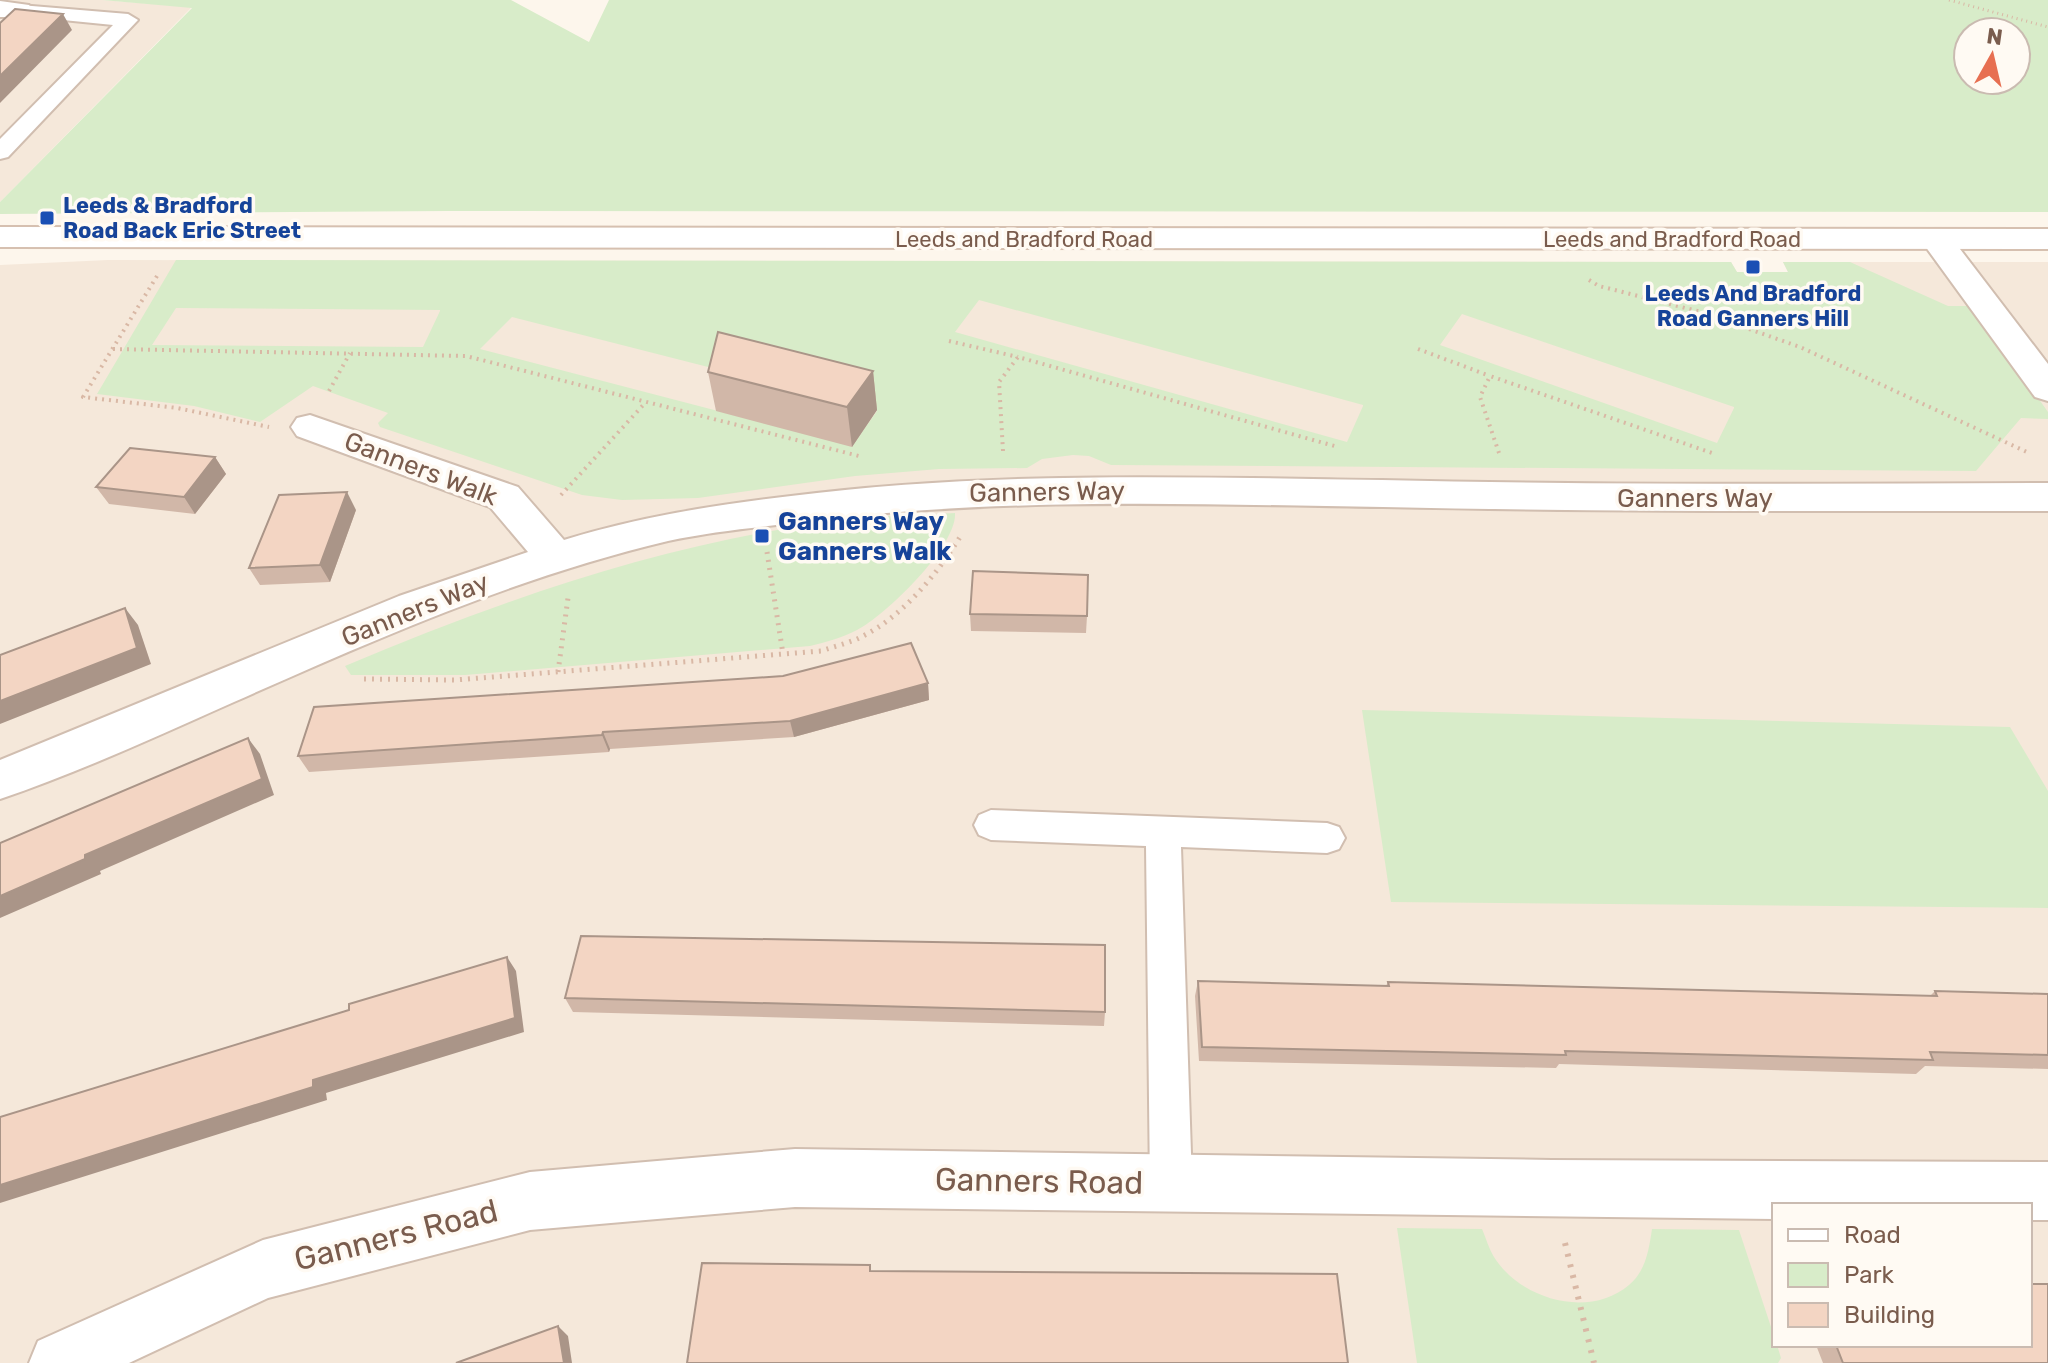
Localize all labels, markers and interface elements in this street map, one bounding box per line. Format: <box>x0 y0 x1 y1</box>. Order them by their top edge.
north arrow <box>1952 16 2032 96</box>
text: N <box>1985 22 2004 51</box>
place label: Leeds & Bradford Road Back Eric Street <box>63 192 301 244</box>
marker: Leeds & Bradford Road Back Eric Street <box>38 209 56 227</box>
street label: Leeds and Bradford Road <box>895 226 1153 253</box>
street label: Leeds and Bradford Road <box>1543 226 1801 253</box>
marker: Leeds And Bradford Road Ganners Hill <box>1744 258 1762 276</box>
place label: Leeds And Bradford Road Ganners Hill <box>1645 280 1861 332</box>
street label: Ganners Walk <box>340 426 503 513</box>
street label: Ganners Way <box>969 475 1125 509</box>
street label: Ganners Way <box>1617 483 1773 514</box>
place label: Ganners Way Ganners Walk <box>778 506 952 567</box>
marker: Ganners Way Ganners Walk <box>753 527 771 545</box>
street label: Ganners Way <box>337 566 493 654</box>
street label: Ganners Road <box>935 1160 1143 1202</box>
street label: Ganners Road <box>290 1191 502 1279</box>
legend <box>1772 1203 2032 1347</box>
text: Road <box>1844 1221 1901 1249</box>
text: Park <box>1844 1261 1895 1289</box>
text: Building <box>1844 1301 1935 1329</box>

